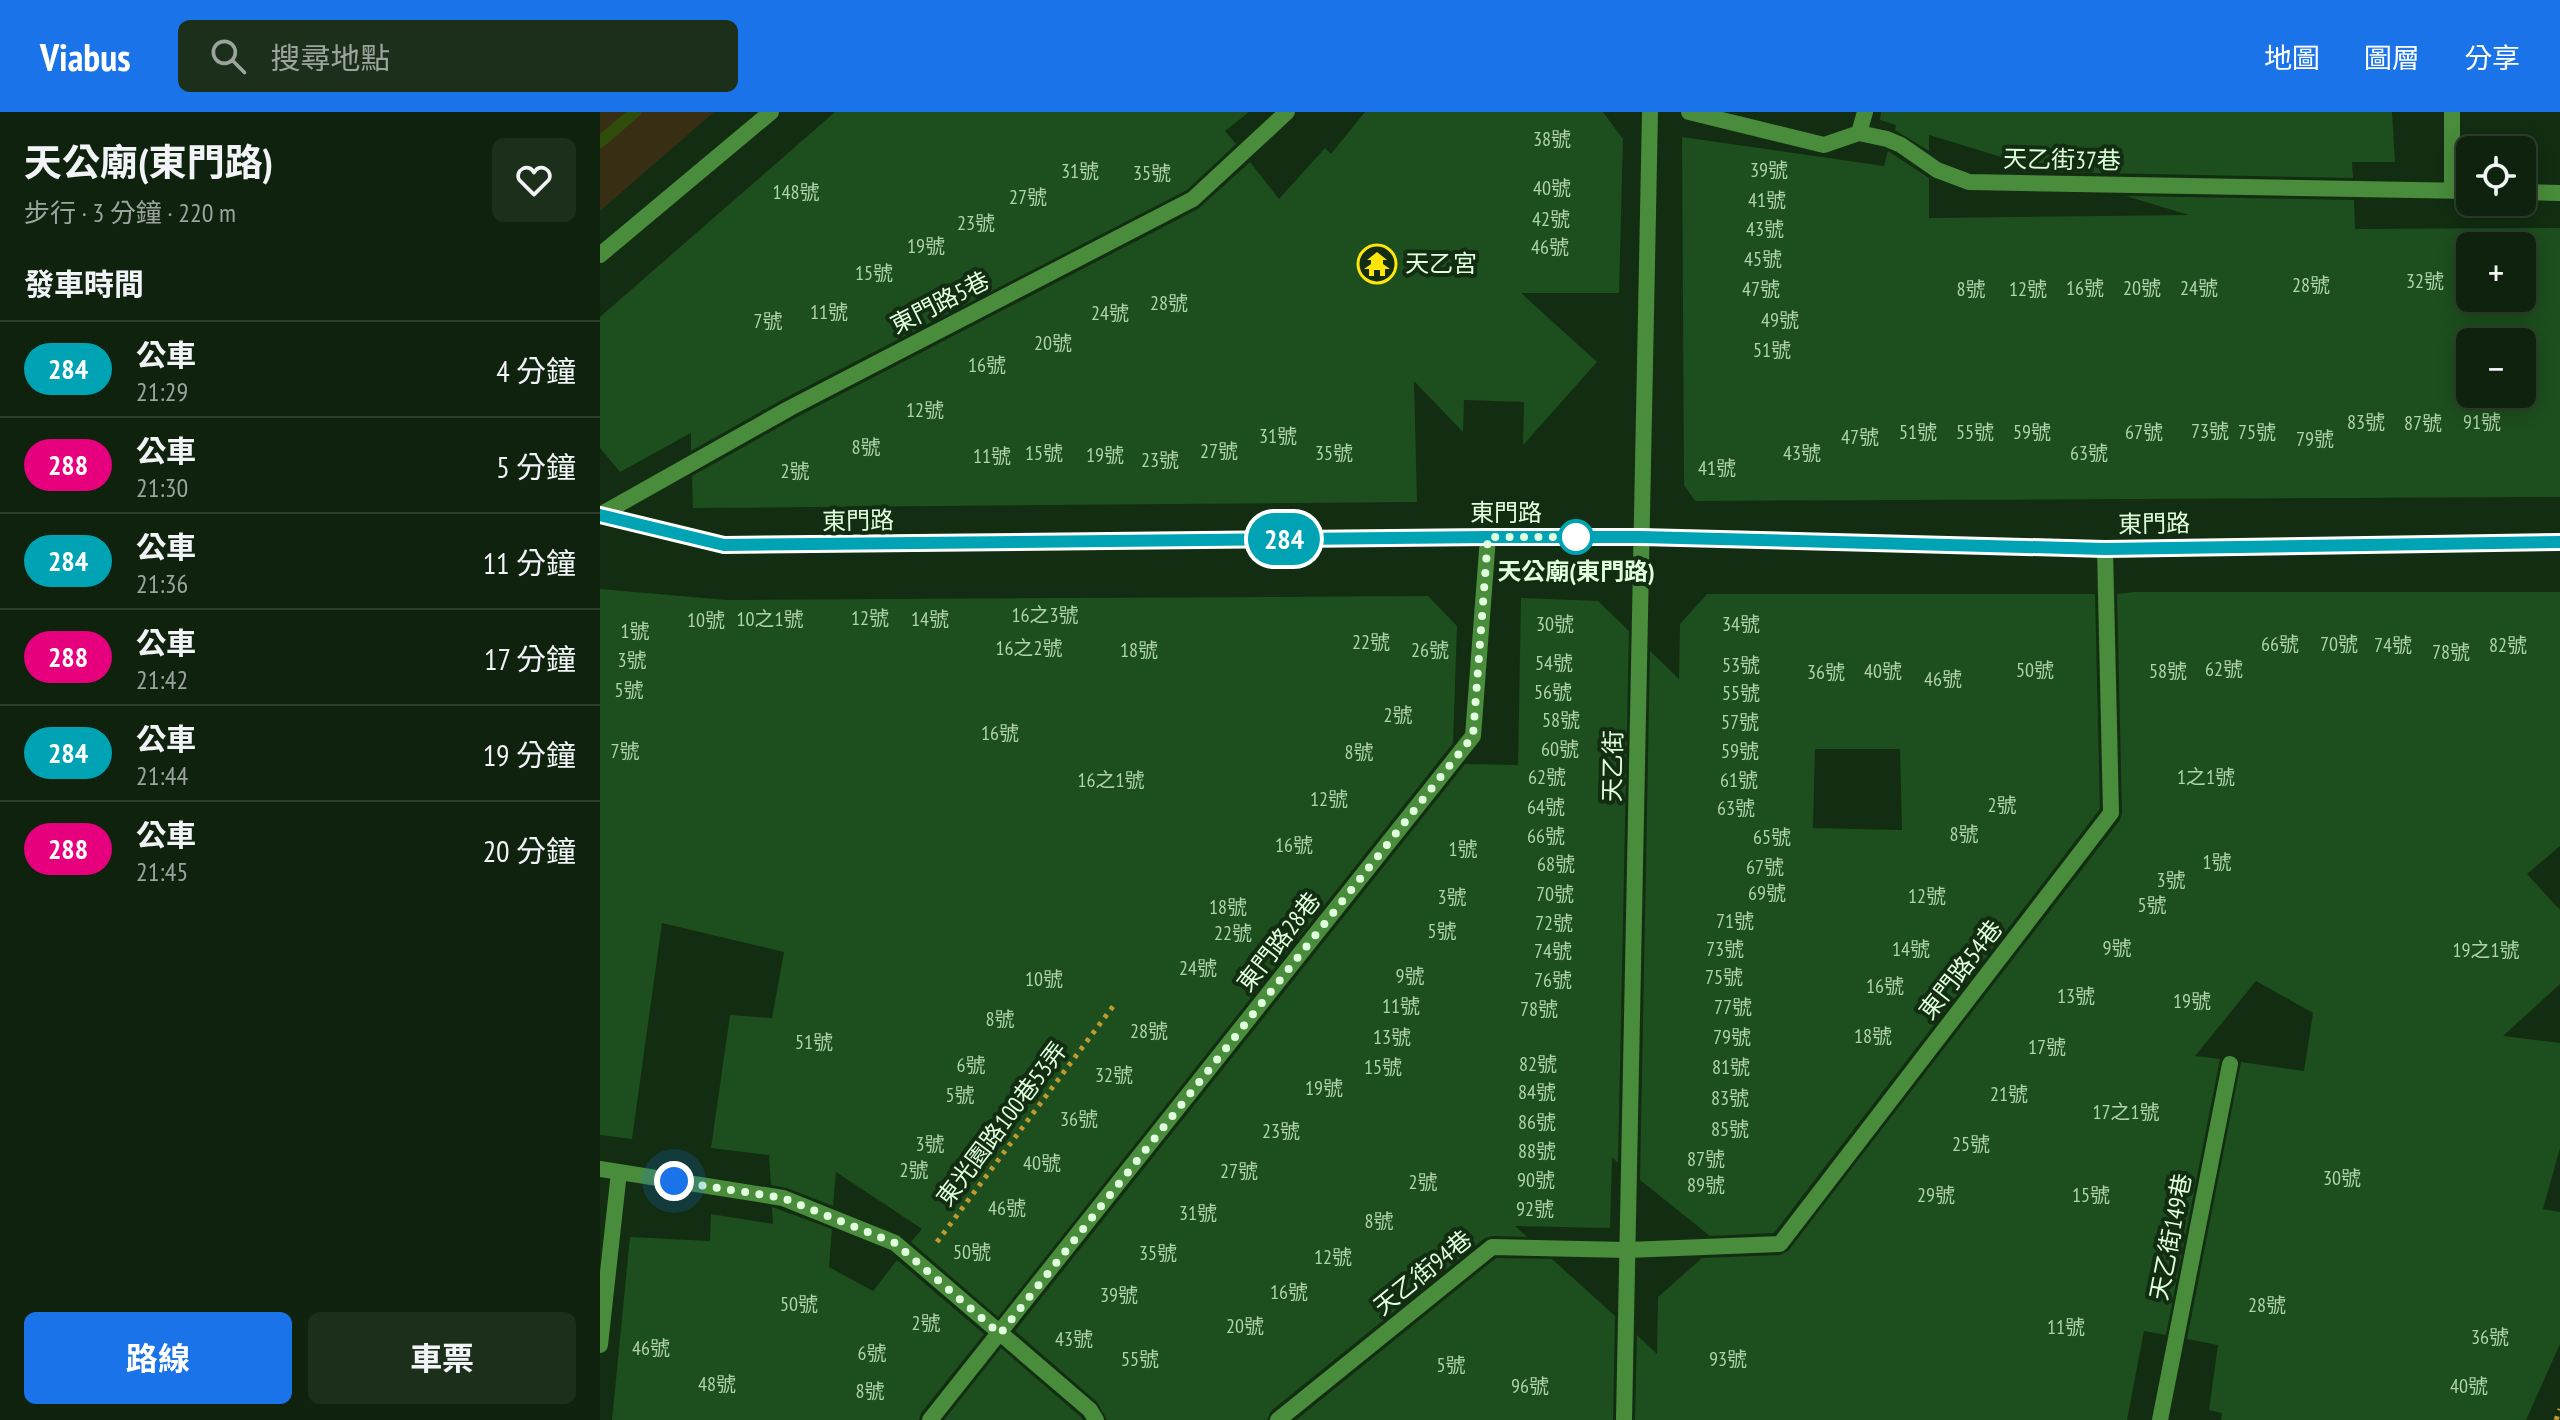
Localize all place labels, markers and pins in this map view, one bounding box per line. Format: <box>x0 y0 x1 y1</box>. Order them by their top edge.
temple icon: 天乙宮 <box>1356 243 1398 285</box>
place label: 天乙宮 <box>1405 248 1477 279</box>
marker: 天公廟(東門路) <box>1559 520 1593 554</box>
place label: 天公廟(東門路) <box>1497 556 1655 587</box>

